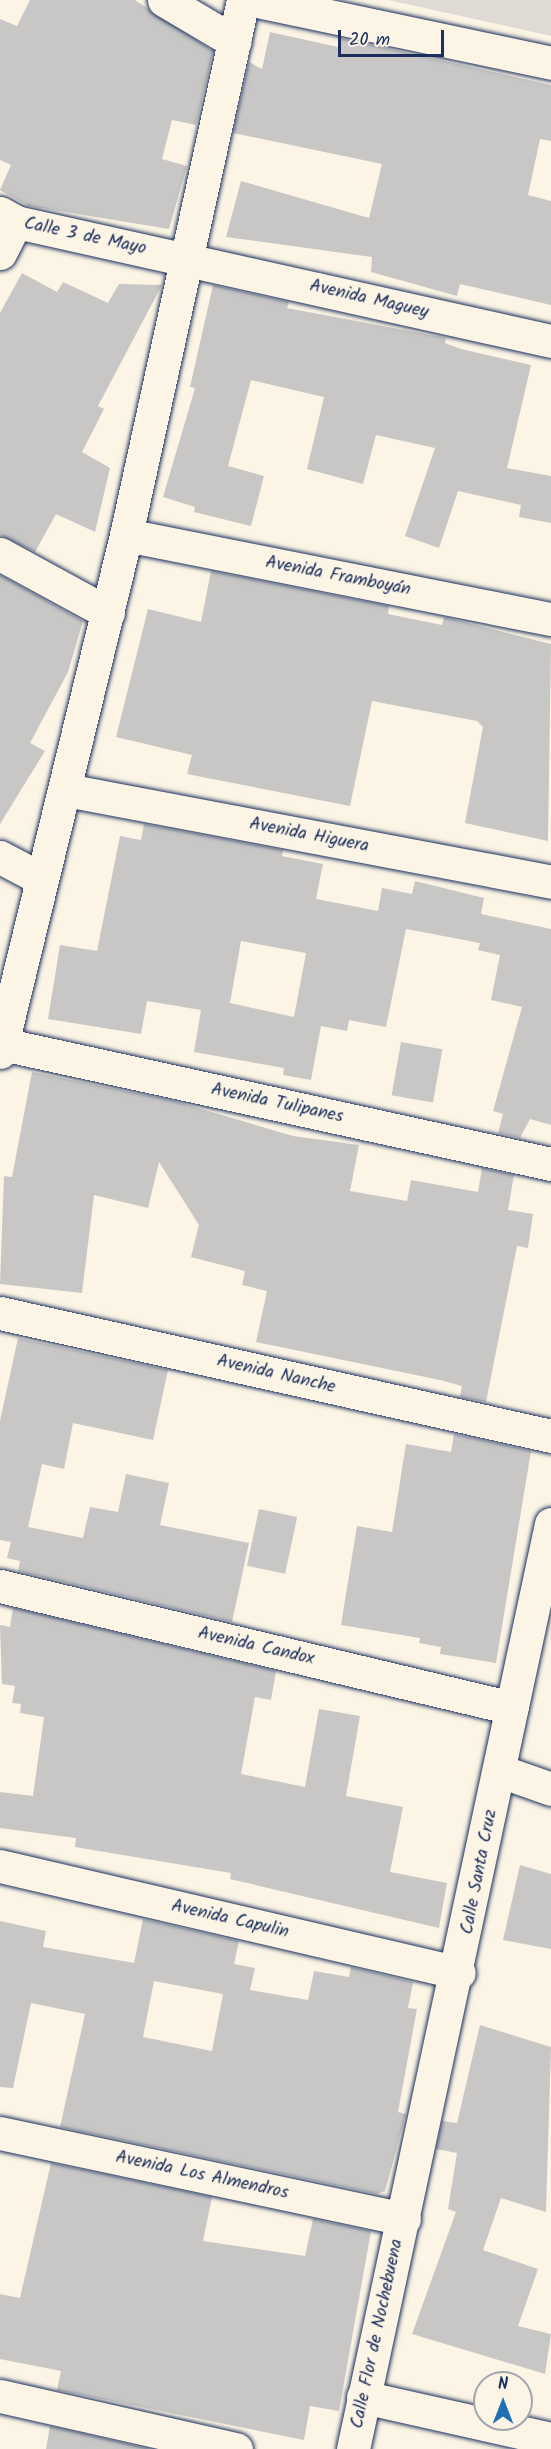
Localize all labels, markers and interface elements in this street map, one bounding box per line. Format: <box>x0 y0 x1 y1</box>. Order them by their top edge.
scale bar <box>341 18 448 56</box>
text: 20 m <box>349 26 390 55</box>
street label: Calle 3 de Mayo <box>22 214 148 260</box>
street label: Avenida Maguey <box>307 276 431 324</box>
street label: Avenida Framboyán <box>264 552 412 602</box>
street label: Avenida Higuera <box>247 814 371 858</box>
street label: Avenida Tulipanes <box>209 1079 345 1129</box>
street label: Avenida Nanche <box>215 1351 337 1399</box>
street label: Avenida Candox <box>196 1623 316 1671</box>
street label: Calle Santa Cruz <box>457 1808 503 1936</box>
street label: Avenida Capulin <box>169 1896 291 1944</box>
street label: Avenida Los Almendros <box>114 2147 290 2205</box>
street label: Calle Flor de Nochebuena <box>347 2237 409 2431</box>
north arrow <box>473 2371 533 2431</box>
text: N <box>498 2372 508 2397</box>

